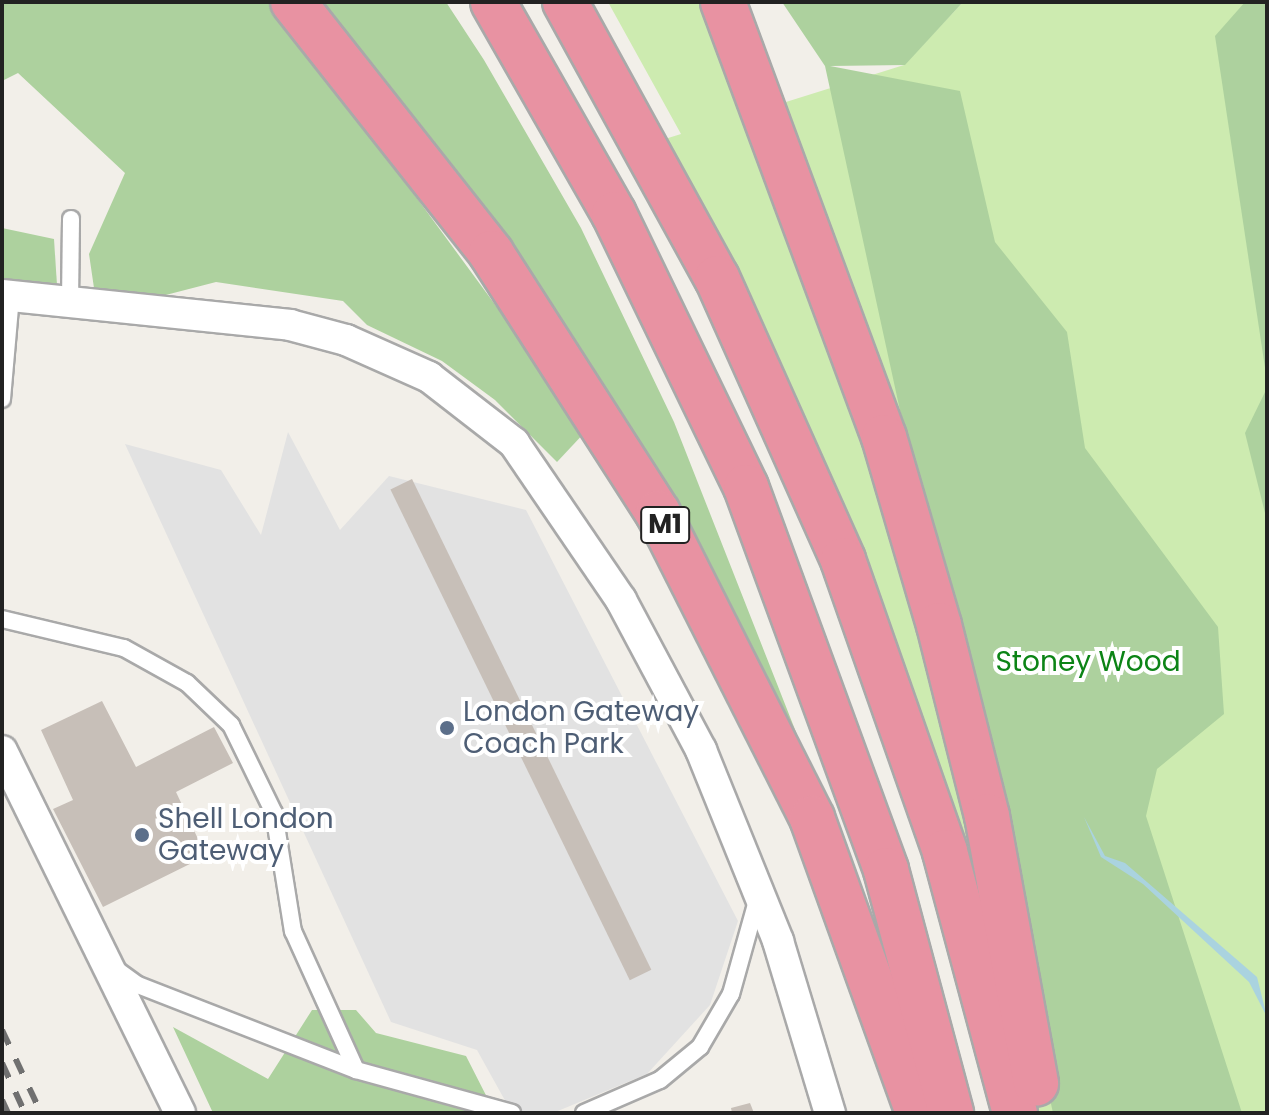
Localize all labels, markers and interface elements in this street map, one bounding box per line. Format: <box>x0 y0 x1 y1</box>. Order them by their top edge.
road number: M1 <box>639 503 691 547</box>
park label: Stoney Wood <box>995 645 1181 679</box>
place label: London Gateway Coach Park <box>463 695 699 761</box>
marker: London Gateway Coach Park <box>438 719 456 737</box>
place label: Shell London Gateway <box>158 802 334 868</box>
marker: Shell London Gateway <box>133 826 151 844</box>

